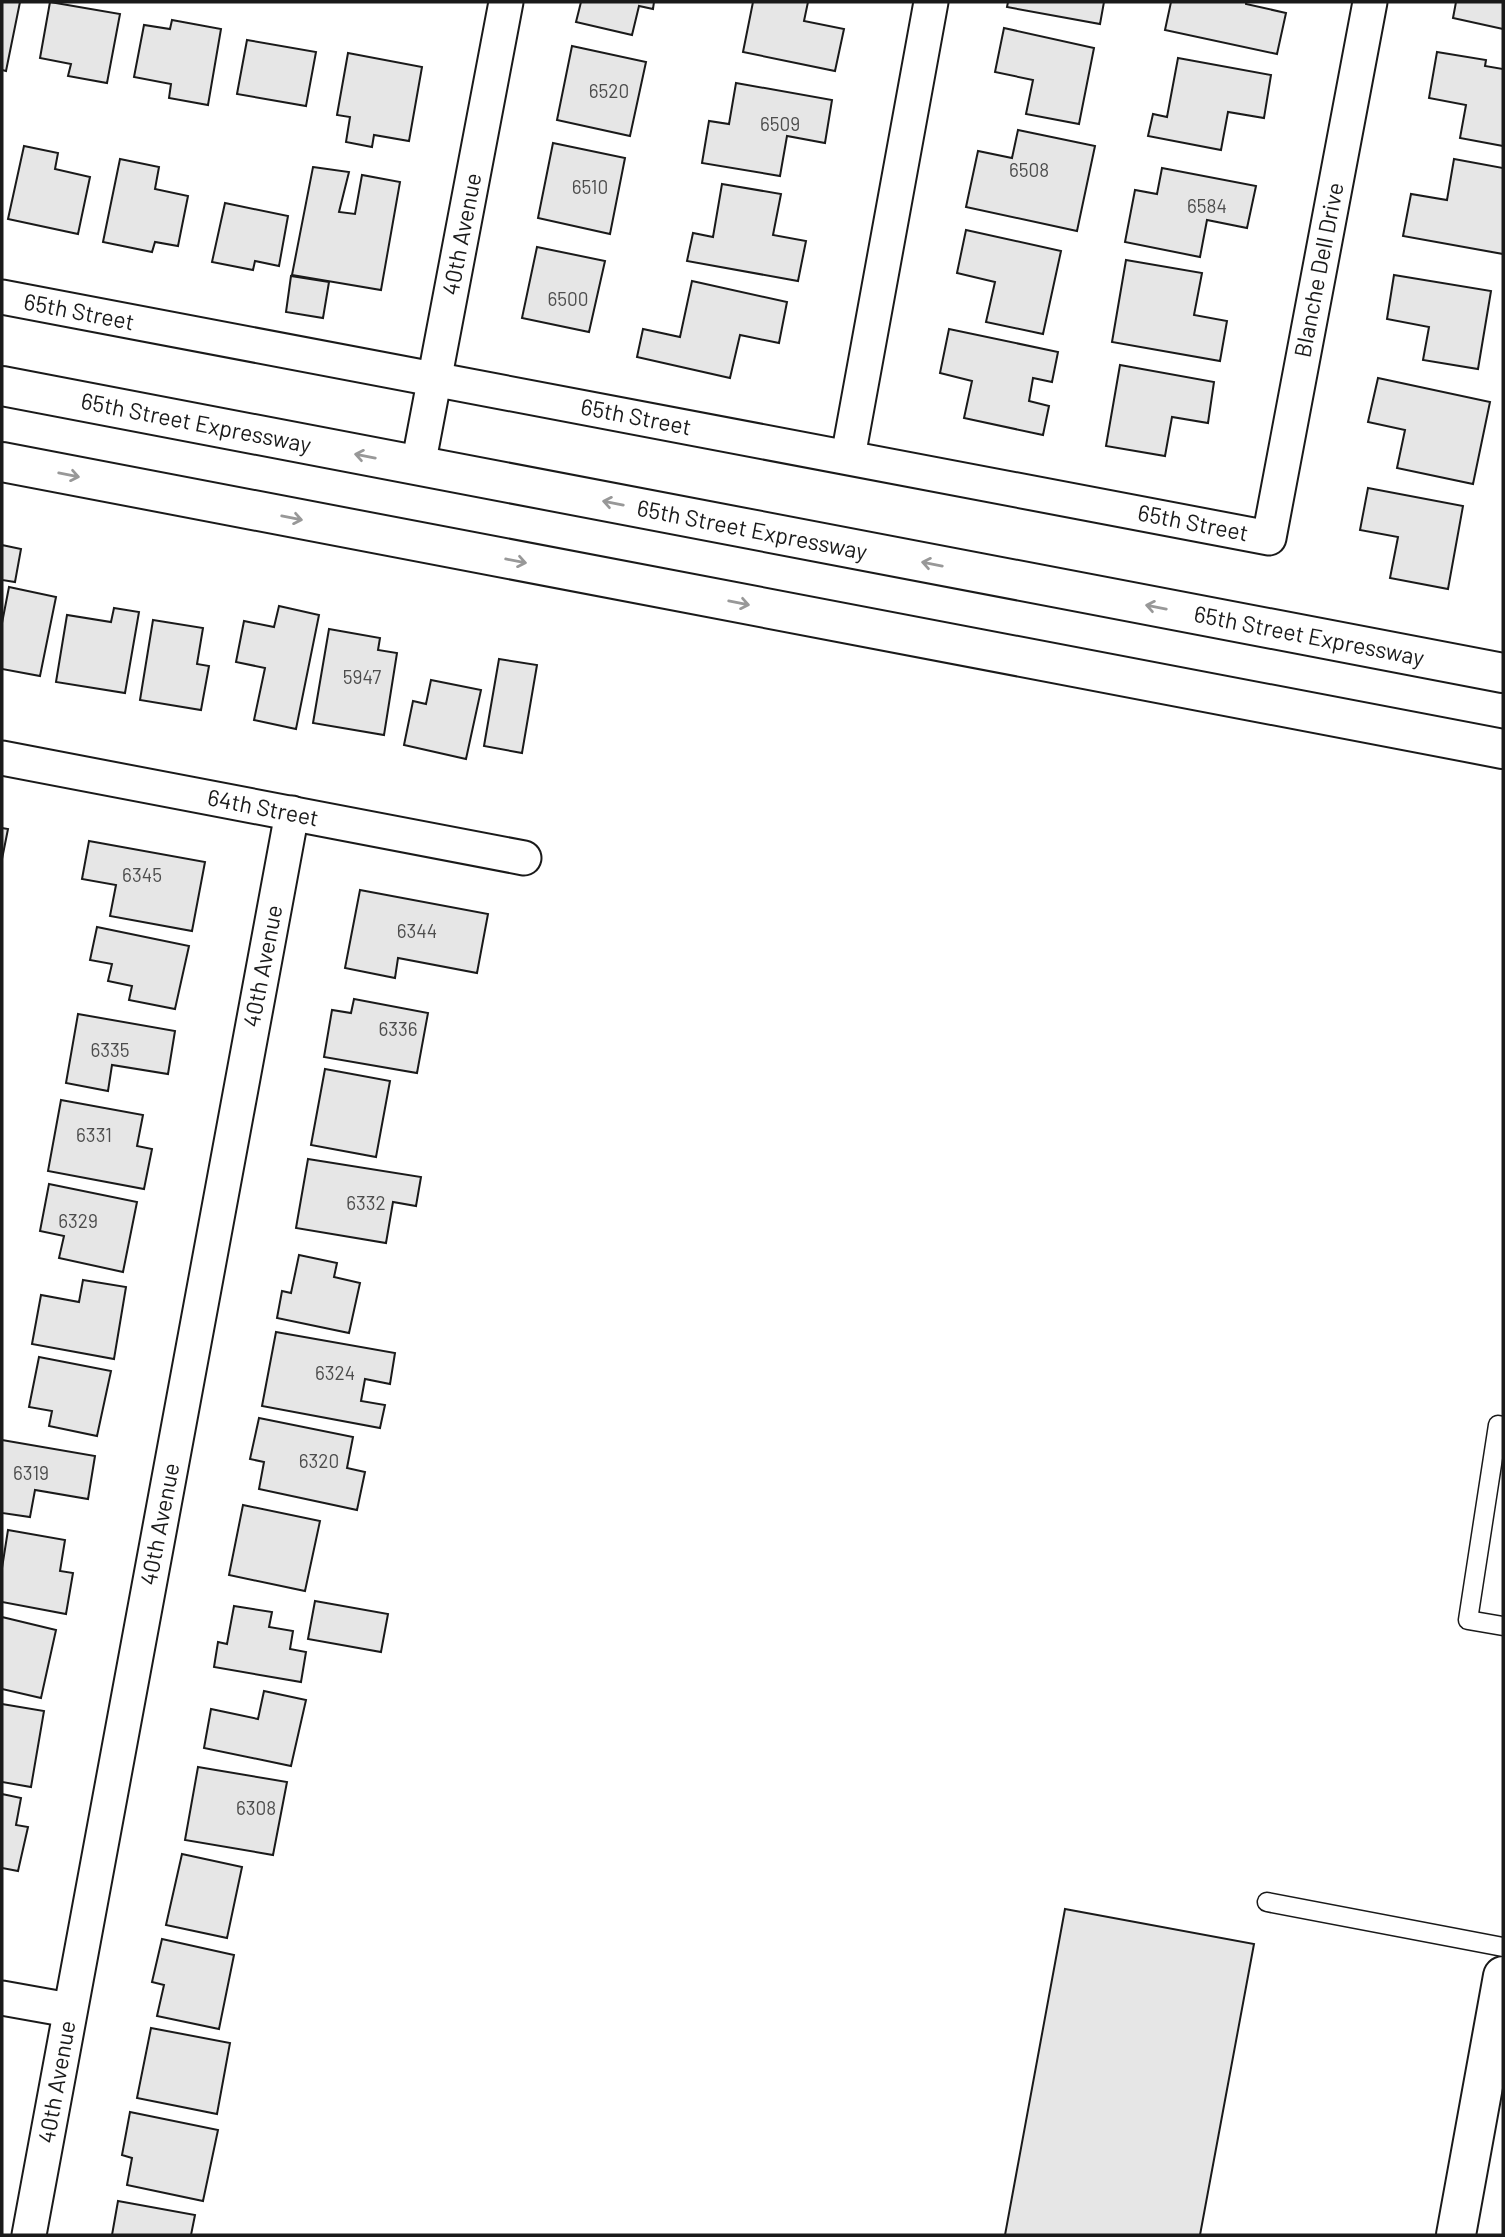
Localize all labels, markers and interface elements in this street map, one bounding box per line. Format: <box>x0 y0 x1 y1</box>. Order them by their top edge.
house number: 6520 <box>589 79 629 102</box>
house number: 6509 <box>760 112 800 135</box>
house number: 6508 <box>1009 158 1049 181</box>
street label: 40th Avenue <box>435 170 487 297</box>
house number: 6510 <box>572 175 608 198</box>
street label: Blanche Dell Drive <box>1287 180 1349 360</box>
house number: 6584 <box>1187 194 1227 217</box>
street label: 65th Street <box>22 287 137 335</box>
house number: 6500 <box>547 287 589 310</box>
street label: 65th Street Expressway <box>79 386 314 458</box>
street label: 65th Street <box>579 392 694 440</box>
one-way arrow <box>354 448 377 462</box>
one-way arrow <box>57 469 80 483</box>
street label: 65th Street Expressway <box>635 493 870 565</box>
one-way arrow <box>602 496 625 509</box>
street label: 65th Street <box>1136 498 1251 546</box>
one-way arrow <box>280 512 303 525</box>
one-way arrow <box>504 554 527 568</box>
one-way arrow <box>921 557 944 570</box>
one-way arrow <box>727 597 750 610</box>
street label: 65th Street Expressway <box>1192 599 1427 671</box>
one-way arrow <box>1145 600 1168 613</box>
house number: 5947 <box>343 665 381 688</box>
street label: 64th Street <box>205 783 321 832</box>
house number: 6345 <box>122 863 162 886</box>
street label: 40th Avenue <box>236 902 288 1029</box>
house number: 6344 <box>397 919 437 942</box>
house number: 6336 <box>378 1017 418 1040</box>
house number: 6335 <box>90 1038 130 1061</box>
house number: 6331 <box>76 1123 112 1146</box>
house number: 6332 <box>346 1191 386 1214</box>
house number: 6329 <box>58 1209 98 1232</box>
house number: 6324 <box>315 1361 355 1384</box>
house number: 6320 <box>299 1449 339 1472</box>
street label: 40th Avenue <box>133 1460 185 1587</box>
house number: 6319 <box>13 1461 49 1484</box>
house number: 6308 <box>236 1796 276 1819</box>
street label: 40th Avenue <box>31 2018 81 2145</box>

